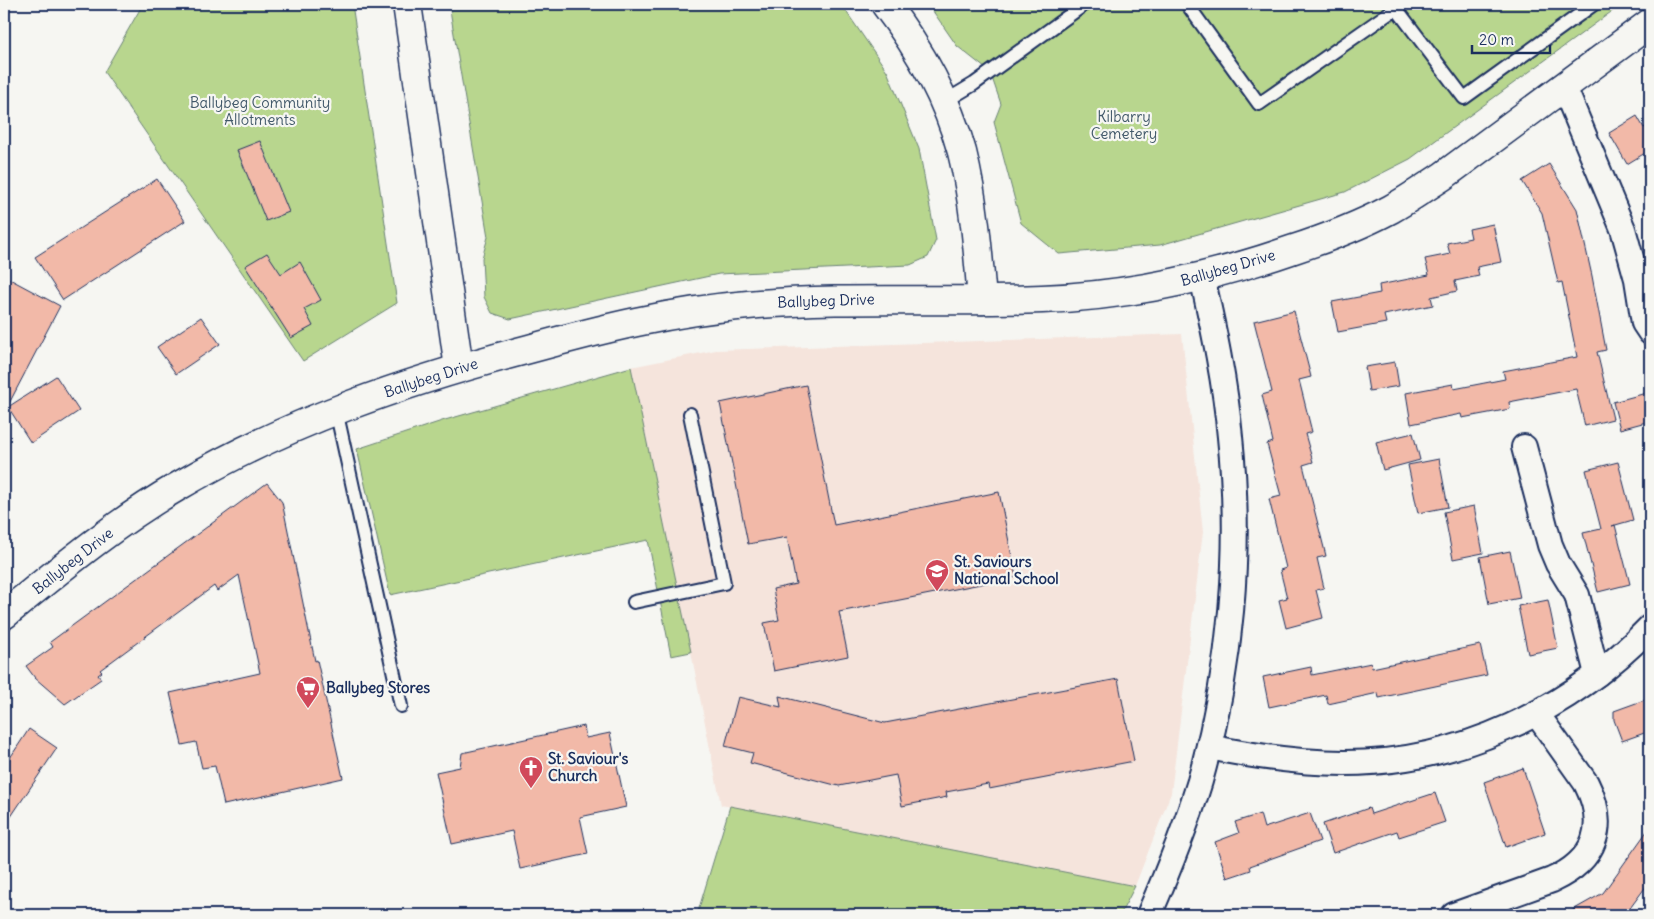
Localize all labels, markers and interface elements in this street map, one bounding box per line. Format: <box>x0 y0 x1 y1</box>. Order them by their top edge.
scale bar <box>1472 22 1549 54</box>
text: 20 m <box>1479 30 1514 49</box>
park label: Ballybeg Community Allotments <box>190 93 330 129</box>
park label: Kilbarry Cemetery <box>1091 107 1157 143</box>
street label: Ballybeg Drive <box>1178 245 1277 290</box>
street label: Ballybeg Drive <box>777 289 875 312</box>
street label: Ballybeg Drive <box>382 353 480 402</box>
street label: Ballybeg Drive <box>28 523 117 598</box>
place label: St. Saviours National School <box>954 552 1059 588</box>
school or university icon: St. Saviours National School <box>924 558 950 592</box>
supermarket icon: Ballybeg Stores <box>295 675 321 709</box>
place label: Ballybeg Stores <box>326 678 430 698</box>
place label: St. Saviour's Church <box>548 749 629 785</box>
church icon: St. Saviour's Church <box>518 755 544 789</box>

